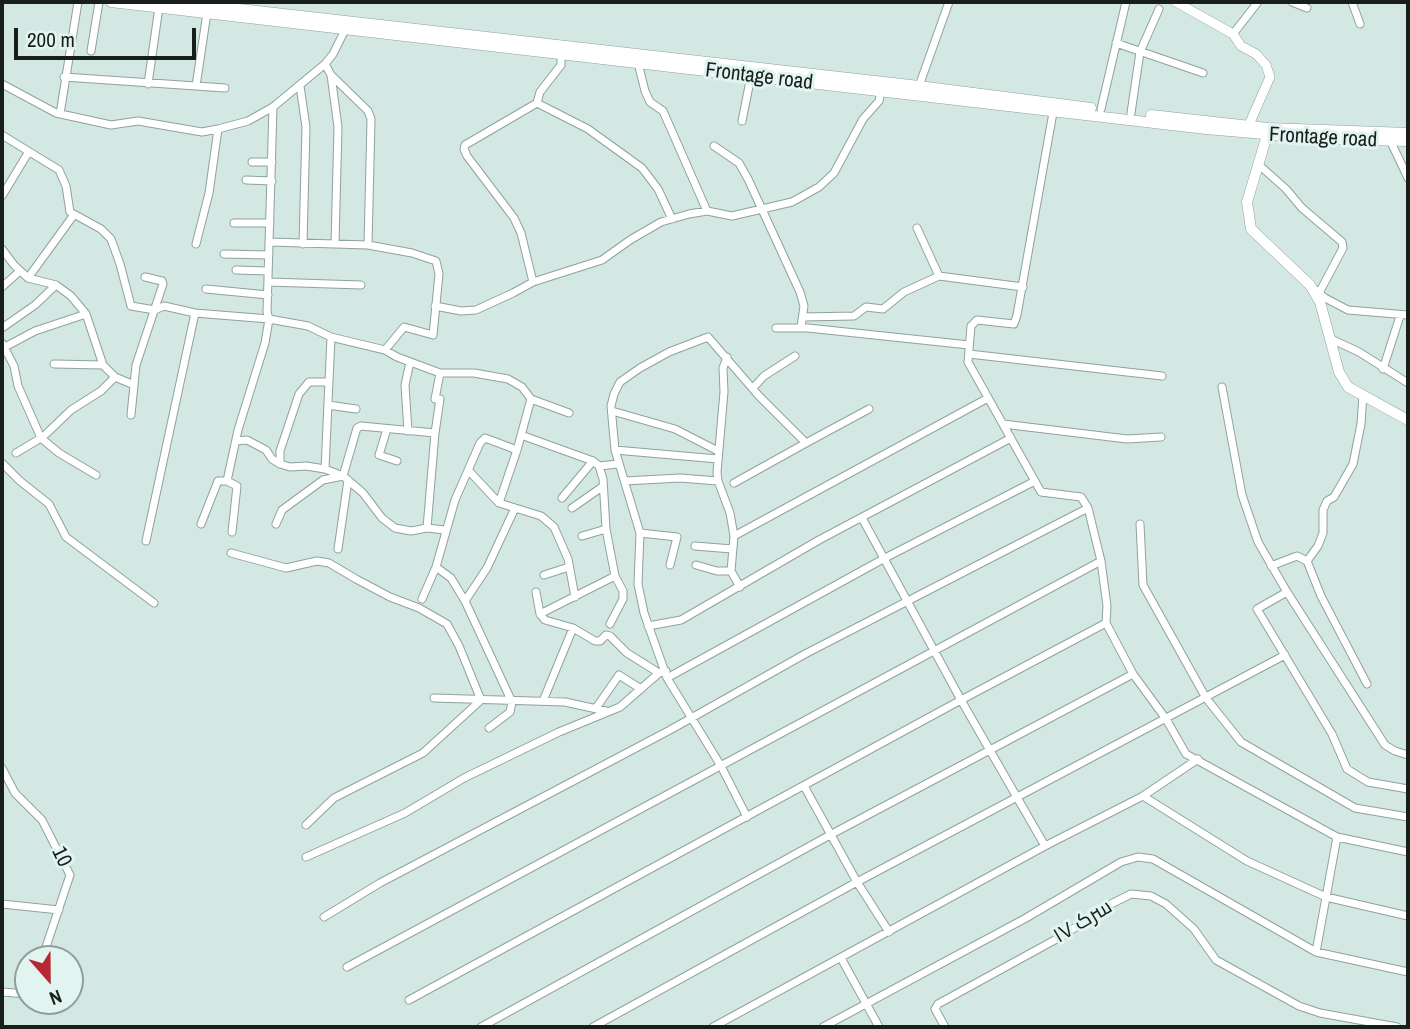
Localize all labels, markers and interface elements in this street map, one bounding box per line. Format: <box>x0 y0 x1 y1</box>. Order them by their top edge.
scale bar <box>18 14 200 58</box>
text: 200 m <box>27 25 75 54</box>
street label: Frontage road <box>704 58 814 96</box>
street label: Frontage road <box>1268 123 1378 153</box>
street label: 10 <box>45 843 77 871</box>
street label: سرک ۱۷ <box>1049 895 1117 949</box>
north arrow <box>14 945 84 1015</box>
text: N <box>46 984 66 1012</box>

